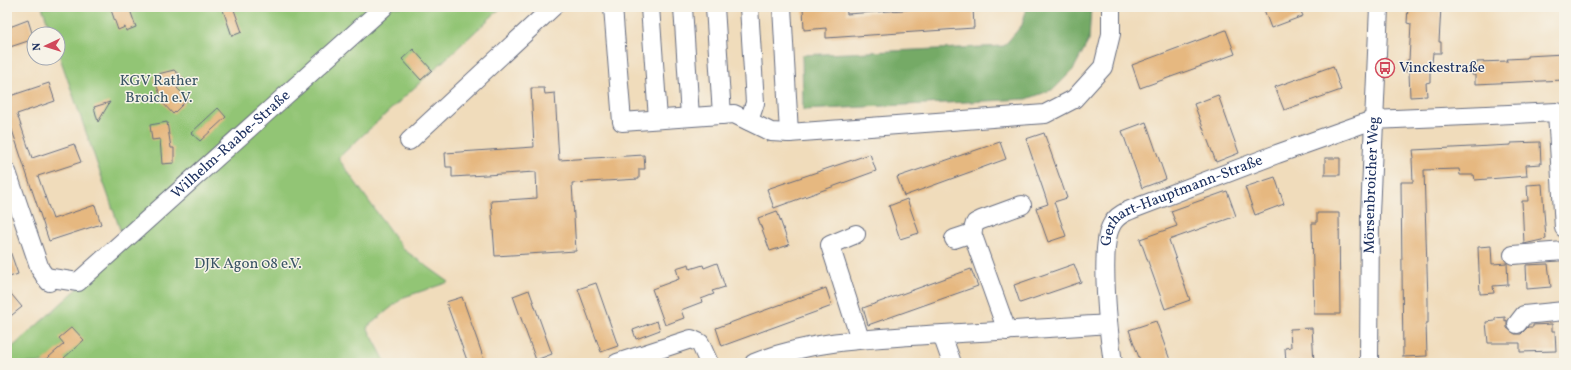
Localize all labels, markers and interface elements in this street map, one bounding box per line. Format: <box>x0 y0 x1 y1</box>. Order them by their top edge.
north arrow <box>26 26 66 66</box>
text: N <box>30 42 45 51</box>
bus stop icon: Vinckestraße <box>1374 57 1396 79</box>
place label: Vinckestraße <box>1399 58 1485 79</box>
park label: KGV Rather Broich e.V. <box>120 71 198 109</box>
street label: Wilhelm-Raabe-Straße <box>167 85 295 204</box>
street label: Mörsenbroicher Weg <box>1359 116 1385 254</box>
street label: Gerhart-Hauptmann-Straße <box>1096 150 1266 248</box>
park label: DJK Agon 08 e.V. <box>194 254 302 275</box>

